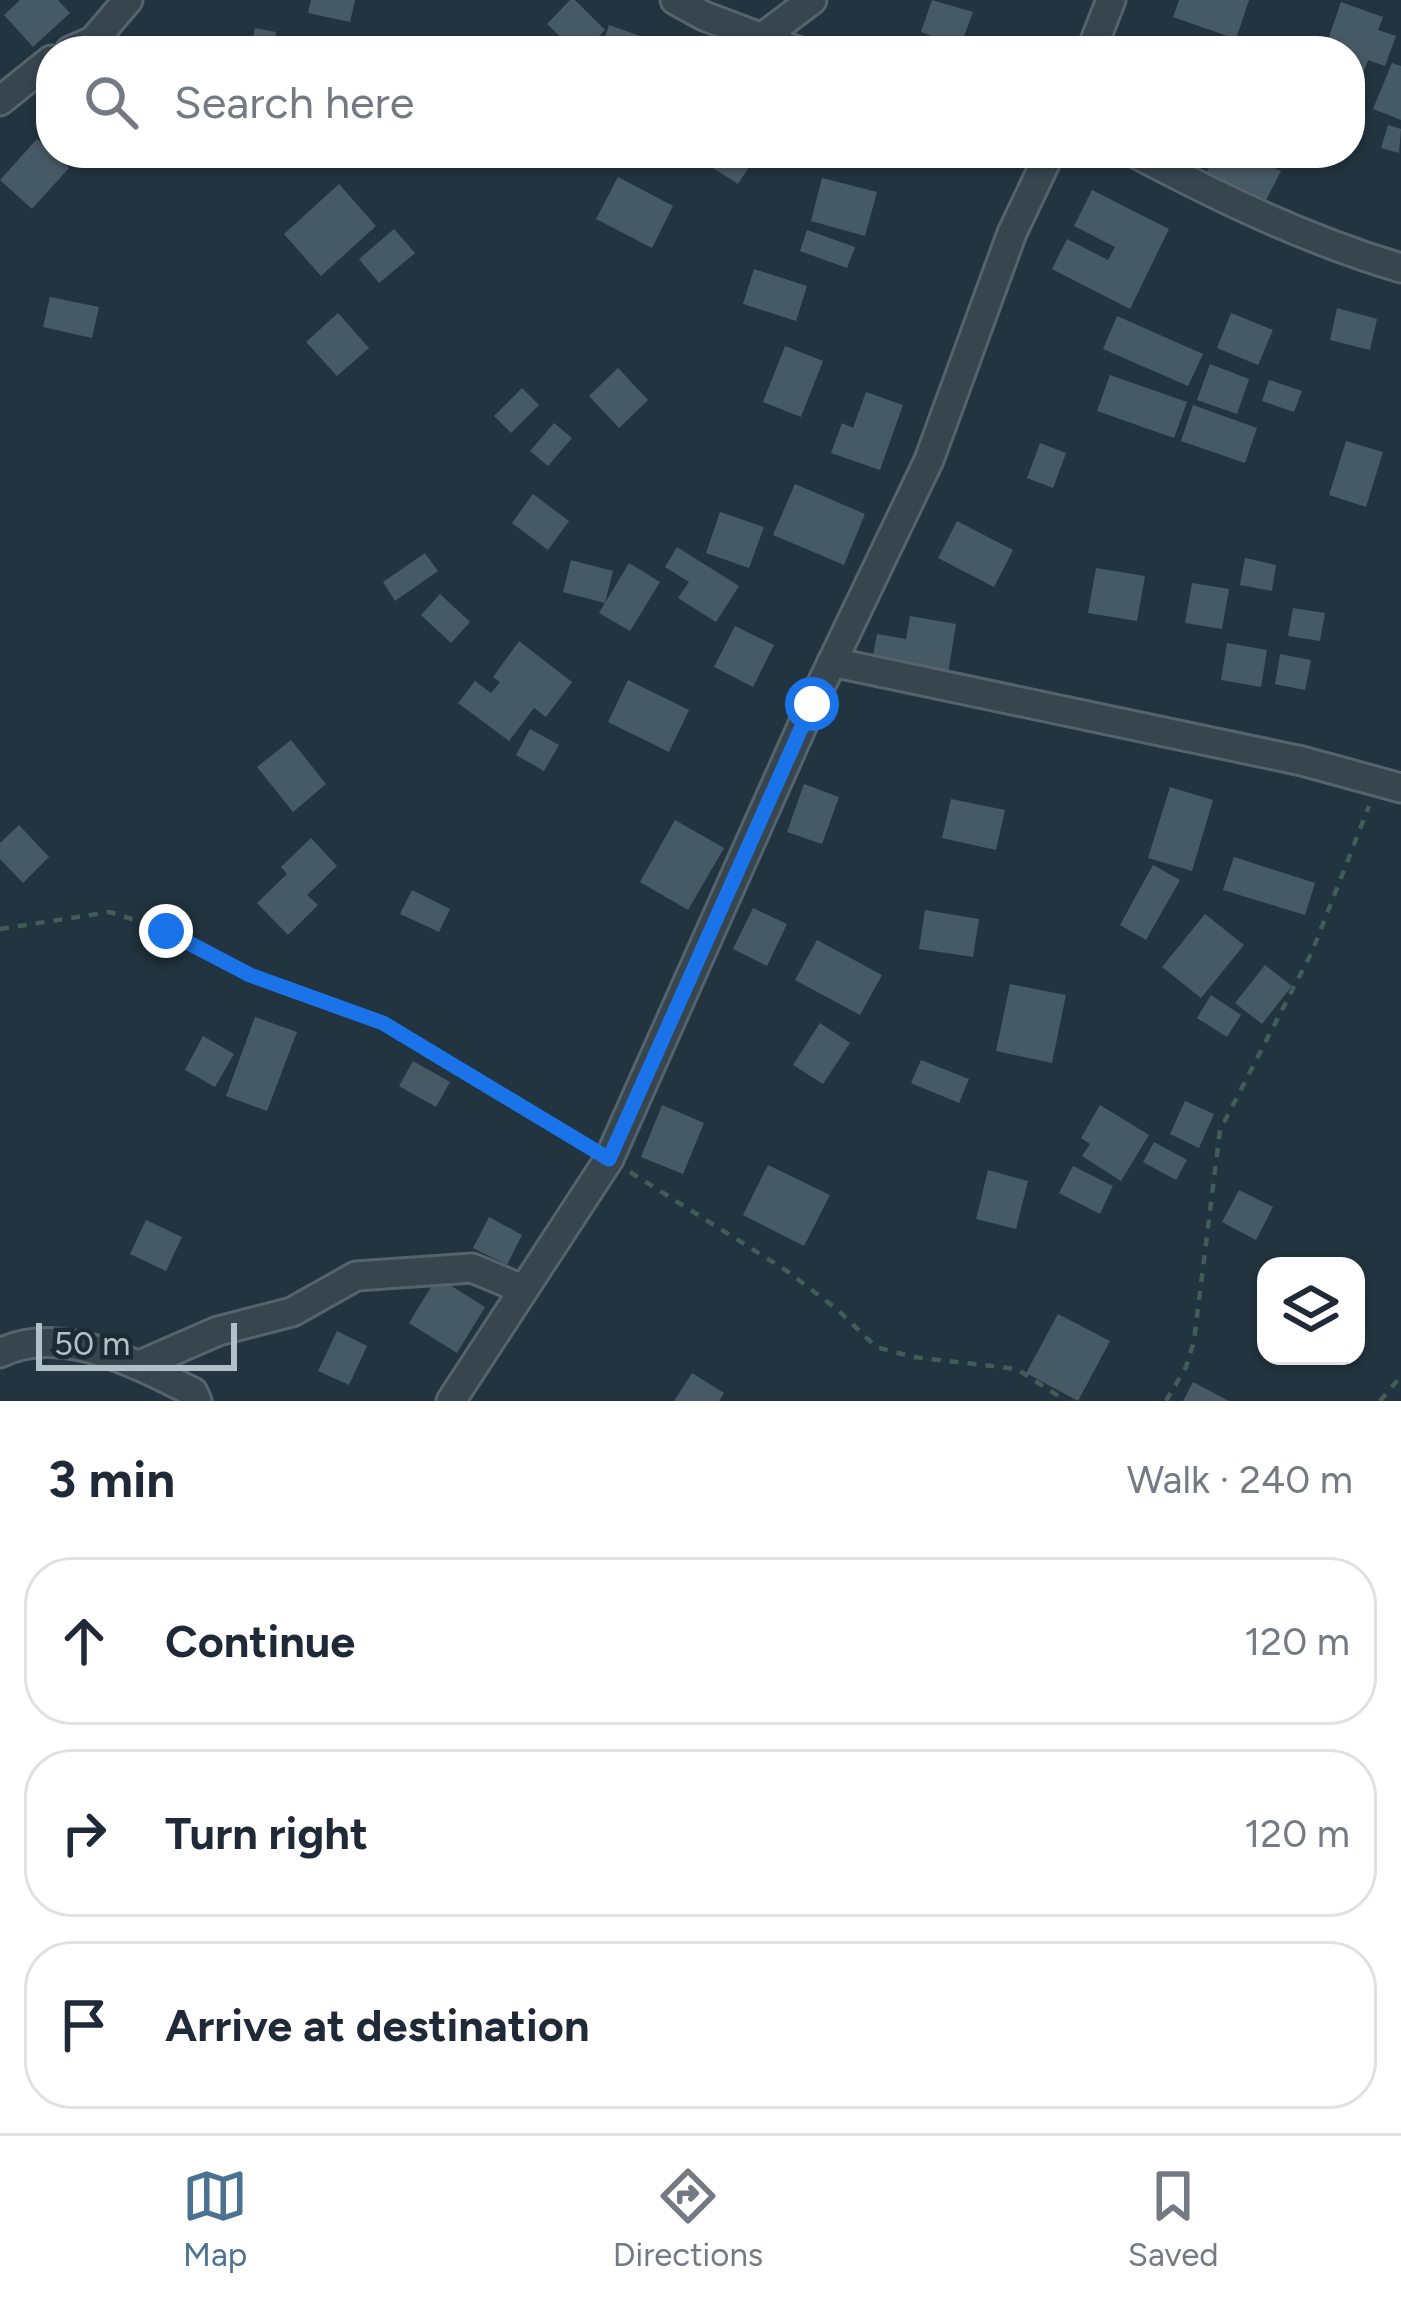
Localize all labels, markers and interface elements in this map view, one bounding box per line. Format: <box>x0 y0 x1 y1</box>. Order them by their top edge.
search box <box>36 36 1365 168</box>
icon: search <box>78 69 144 135</box>
text: Search here <box>174 75 414 129</box>
route start <box>785 677 839 731</box>
route end <box>139 904 193 958</box>
map controls <box>1257 1257 1365 1365</box>
button: layers <box>1257 1257 1365 1365</box>
scale bar <box>36 1317 237 1370</box>
text: 50 m <box>54 1324 130 1363</box>
text: 3 min <box>48 1449 175 1510</box>
text: Walk · 240 m <box>1127 1456 1353 1503</box>
icon: ahead <box>51 1608 117 1674</box>
text: Continue <box>165 1614 355 1668</box>
text: 120 m <box>1244 1618 1350 1665</box>
icon: right <box>51 1800 117 1866</box>
text: Turn right <box>165 1806 368 1860</box>
text: 120 m <box>1244 1810 1350 1857</box>
icon: arrive <box>51 1992 117 2058</box>
text: Arrive at destination <box>165 1998 589 2052</box>
tab: Map <box>182 2163 248 2274</box>
tab: Directions <box>613 2163 763 2274</box>
tab: Saved <box>1128 2163 1219 2274</box>

